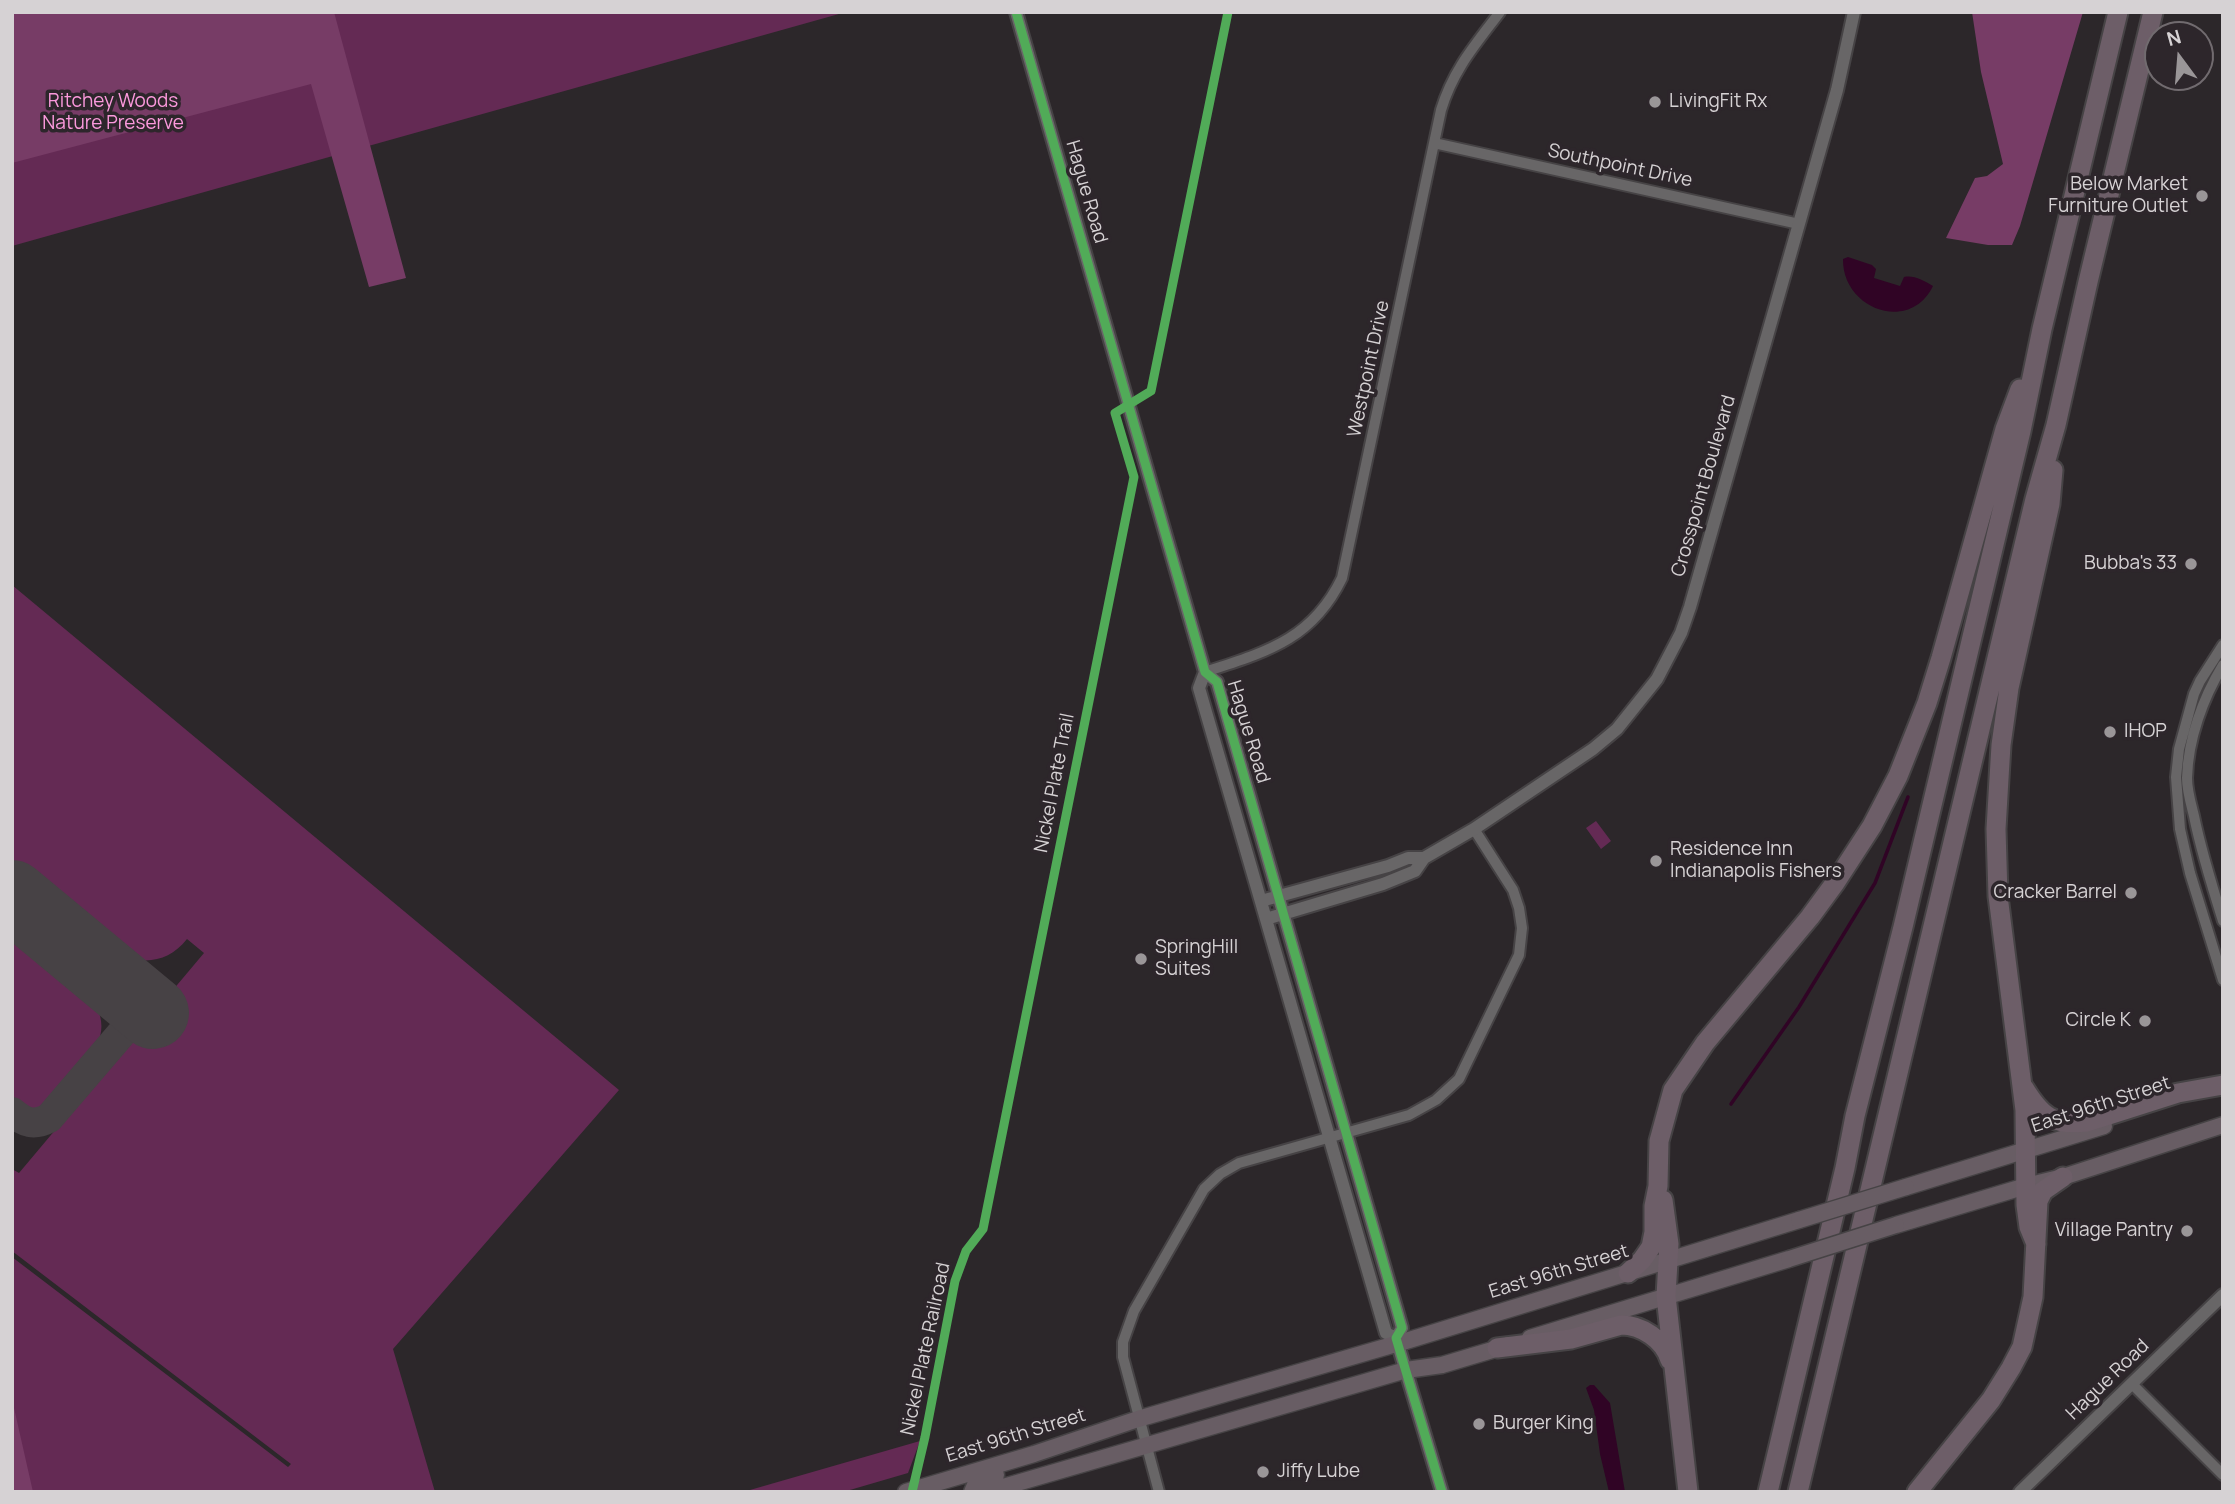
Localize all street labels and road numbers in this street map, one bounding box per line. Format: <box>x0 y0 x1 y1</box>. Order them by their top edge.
street label: Hague Road <box>1060 138 1112 246</box>
street label: Southpoint Drive <box>1546 140 1694 192</box>
street label: Westpoint Drive <box>1343 298 1395 440</box>
street label: Crosspoint Boulevard <box>1667 393 1741 579</box>
street label: Hague Road <box>1222 678 1274 786</box>
street label: Nickel Plate Trail <box>1030 711 1080 855</box>
street label: East 96th Street <box>2029 1072 2173 1138</box>
street label: East 96th Street <box>1486 1240 1632 1304</box>
street label: Nickel Plate Railroad <box>897 1260 955 1438</box>
street label: Hague Road <box>2062 1335 2154 1425</box>
street label: East 96th Street <box>943 1404 1089 1468</box>

